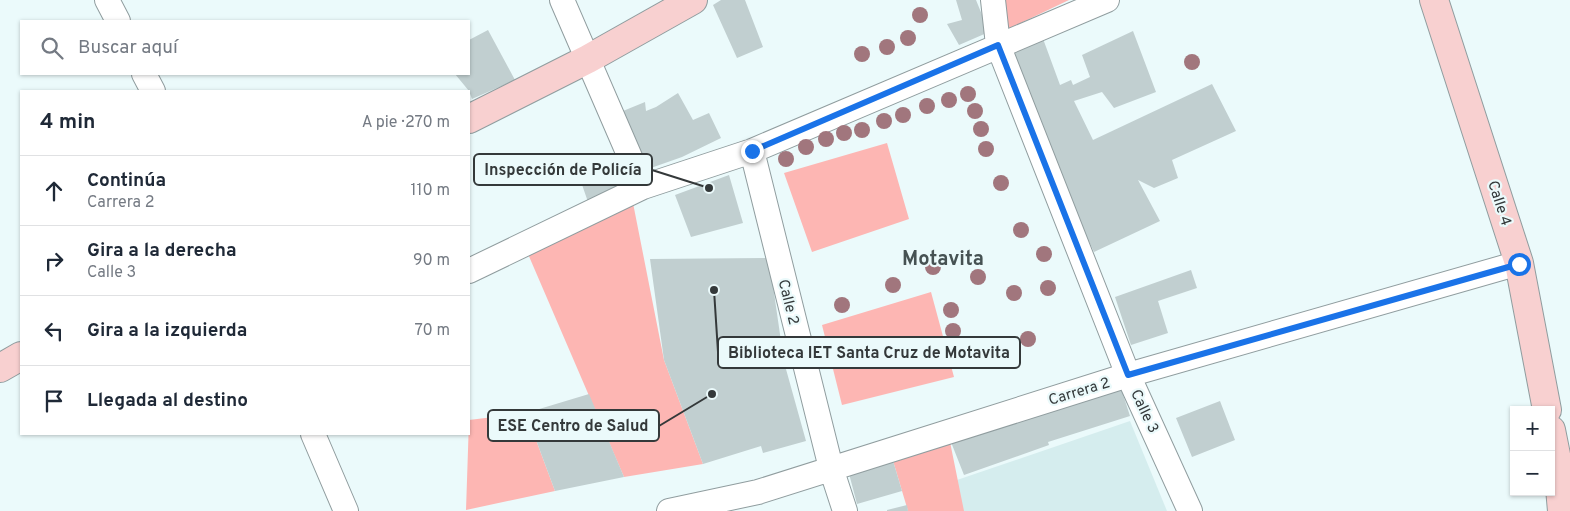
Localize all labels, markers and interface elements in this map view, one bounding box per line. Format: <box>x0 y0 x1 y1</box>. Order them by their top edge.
search box <box>20 20 470 75</box>
icon: search <box>38 34 66 62</box>
text: Buscar aquí <box>78 36 178 60</box>
text: 4 min <box>40 109 96 136</box>
text: A pie · 270 m <box>362 113 450 133</box>
route end <box>741 140 764 163</box>
callout: Inspección de Policía <box>474 154 652 185</box>
text: Inspección de Policía <box>484 161 642 181</box>
text: Continúa <box>87 169 166 193</box>
icon: ahead <box>40 177 68 205</box>
street label: Calle 4 <box>1482 178 1515 228</box>
text: 110 m <box>410 181 450 201</box>
text: Carrera 2 <box>87 193 155 213</box>
text: Gira a la derecha <box>87 239 237 263</box>
icon: right <box>40 247 68 275</box>
district label: Motavita <box>902 247 984 273</box>
text: 90 m <box>413 251 450 271</box>
route start <box>1508 253 1531 276</box>
text: Calle 3 <box>87 263 136 283</box>
street label: Calle 2 <box>773 278 802 327</box>
icon: left <box>40 317 68 345</box>
text: Gira a la izquierda <box>87 319 247 343</box>
text: 70 m <box>415 321 450 341</box>
callout: Biblioteca IET Santa Cruz de Motavita <box>718 337 1020 368</box>
text: Biblioteca IET Santa Cruz de Motavita <box>728 344 1010 364</box>
street label: Carrera 2 <box>1046 374 1113 411</box>
icon: arrive <box>40 387 68 415</box>
street label: Calle 3 <box>1125 387 1162 437</box>
text: Llegada al destino <box>87 389 248 413</box>
map controls <box>1510 406 1555 496</box>
button: + <box>1510 406 1555 451</box>
callout: ESE Centro de Salud <box>488 410 659 441</box>
text: ESE Centro de Salud <box>497 417 649 437</box>
button: − <box>1510 451 1555 496</box>

